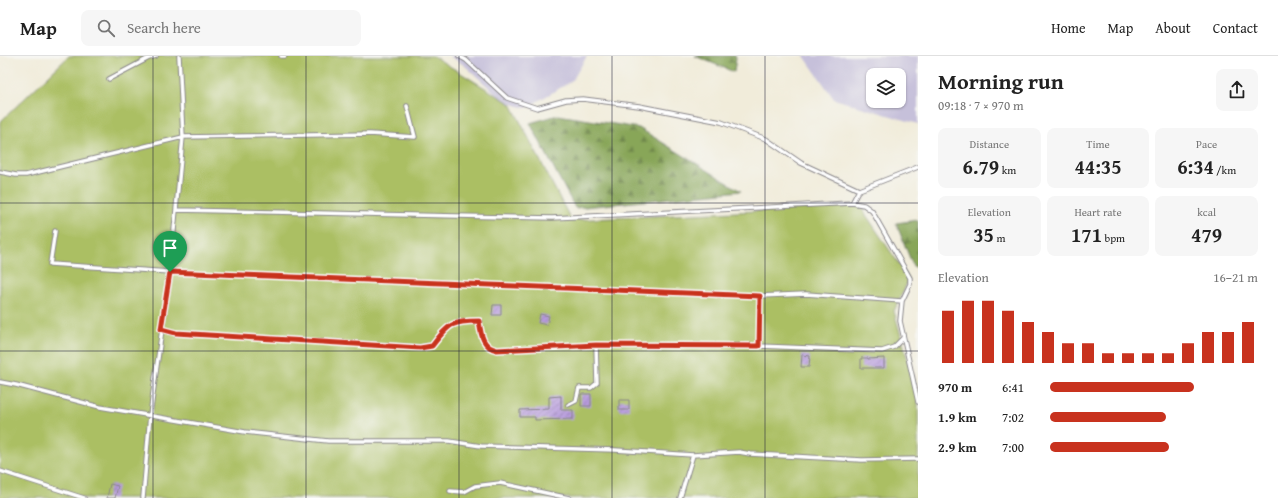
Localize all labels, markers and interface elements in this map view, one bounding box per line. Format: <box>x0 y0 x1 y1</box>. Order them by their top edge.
search box <box>81 10 361 46</box>
text: Map <box>20 14 57 42</box>
icon: search <box>95 17 117 39</box>
text: Search here <box>127 17 201 38</box>
text: Home <box>1051 18 1086 38</box>
text: Map <box>1108 18 1133 38</box>
text: About <box>1155 18 1191 38</box>
text: Contact <box>1213 18 1258 38</box>
text: Morning run <box>938 65 1064 97</box>
map controls <box>866 68 906 108</box>
button: layers <box>866 68 906 108</box>
button: share <box>1216 69 1258 111</box>
text: 09:18 · 7 × 970 m <box>938 96 1024 115</box>
text: Distance <box>970 136 1009 152</box>
text: Time <box>1086 136 1110 152</box>
text: Pace <box>1196 136 1217 152</box>
text: 6.79 <box>962 152 999 181</box>
text: 44:35 <box>1074 152 1122 181</box>
text: 6:34 <box>1177 152 1214 181</box>
text: km <box>999 162 1016 178</box>
text: /km <box>1214 162 1236 178</box>
text: Elevation <box>968 204 1011 220</box>
text: Heart rate <box>1074 204 1122 220</box>
text: kcal <box>1197 204 1216 220</box>
text: 35 <box>973 220 994 249</box>
text: 171 <box>1071 220 1102 249</box>
text: 479 <box>1191 220 1222 249</box>
text: m <box>994 230 1005 246</box>
text: bpm <box>1102 230 1125 246</box>
pin <box>153 231 187 272</box>
icon: arrive <box>159 237 181 259</box>
text: Elevation <box>938 268 989 287</box>
text: 16–21 m <box>1213 268 1258 287</box>
text: 970 m <box>938 378 972 397</box>
text: 6:41 <box>1002 378 1024 397</box>
text: 1.9 km <box>938 408 977 427</box>
text: 7:02 <box>1002 408 1024 427</box>
text: 2.9 km <box>938 438 977 457</box>
text: 7:00 <box>1002 438 1024 457</box>

